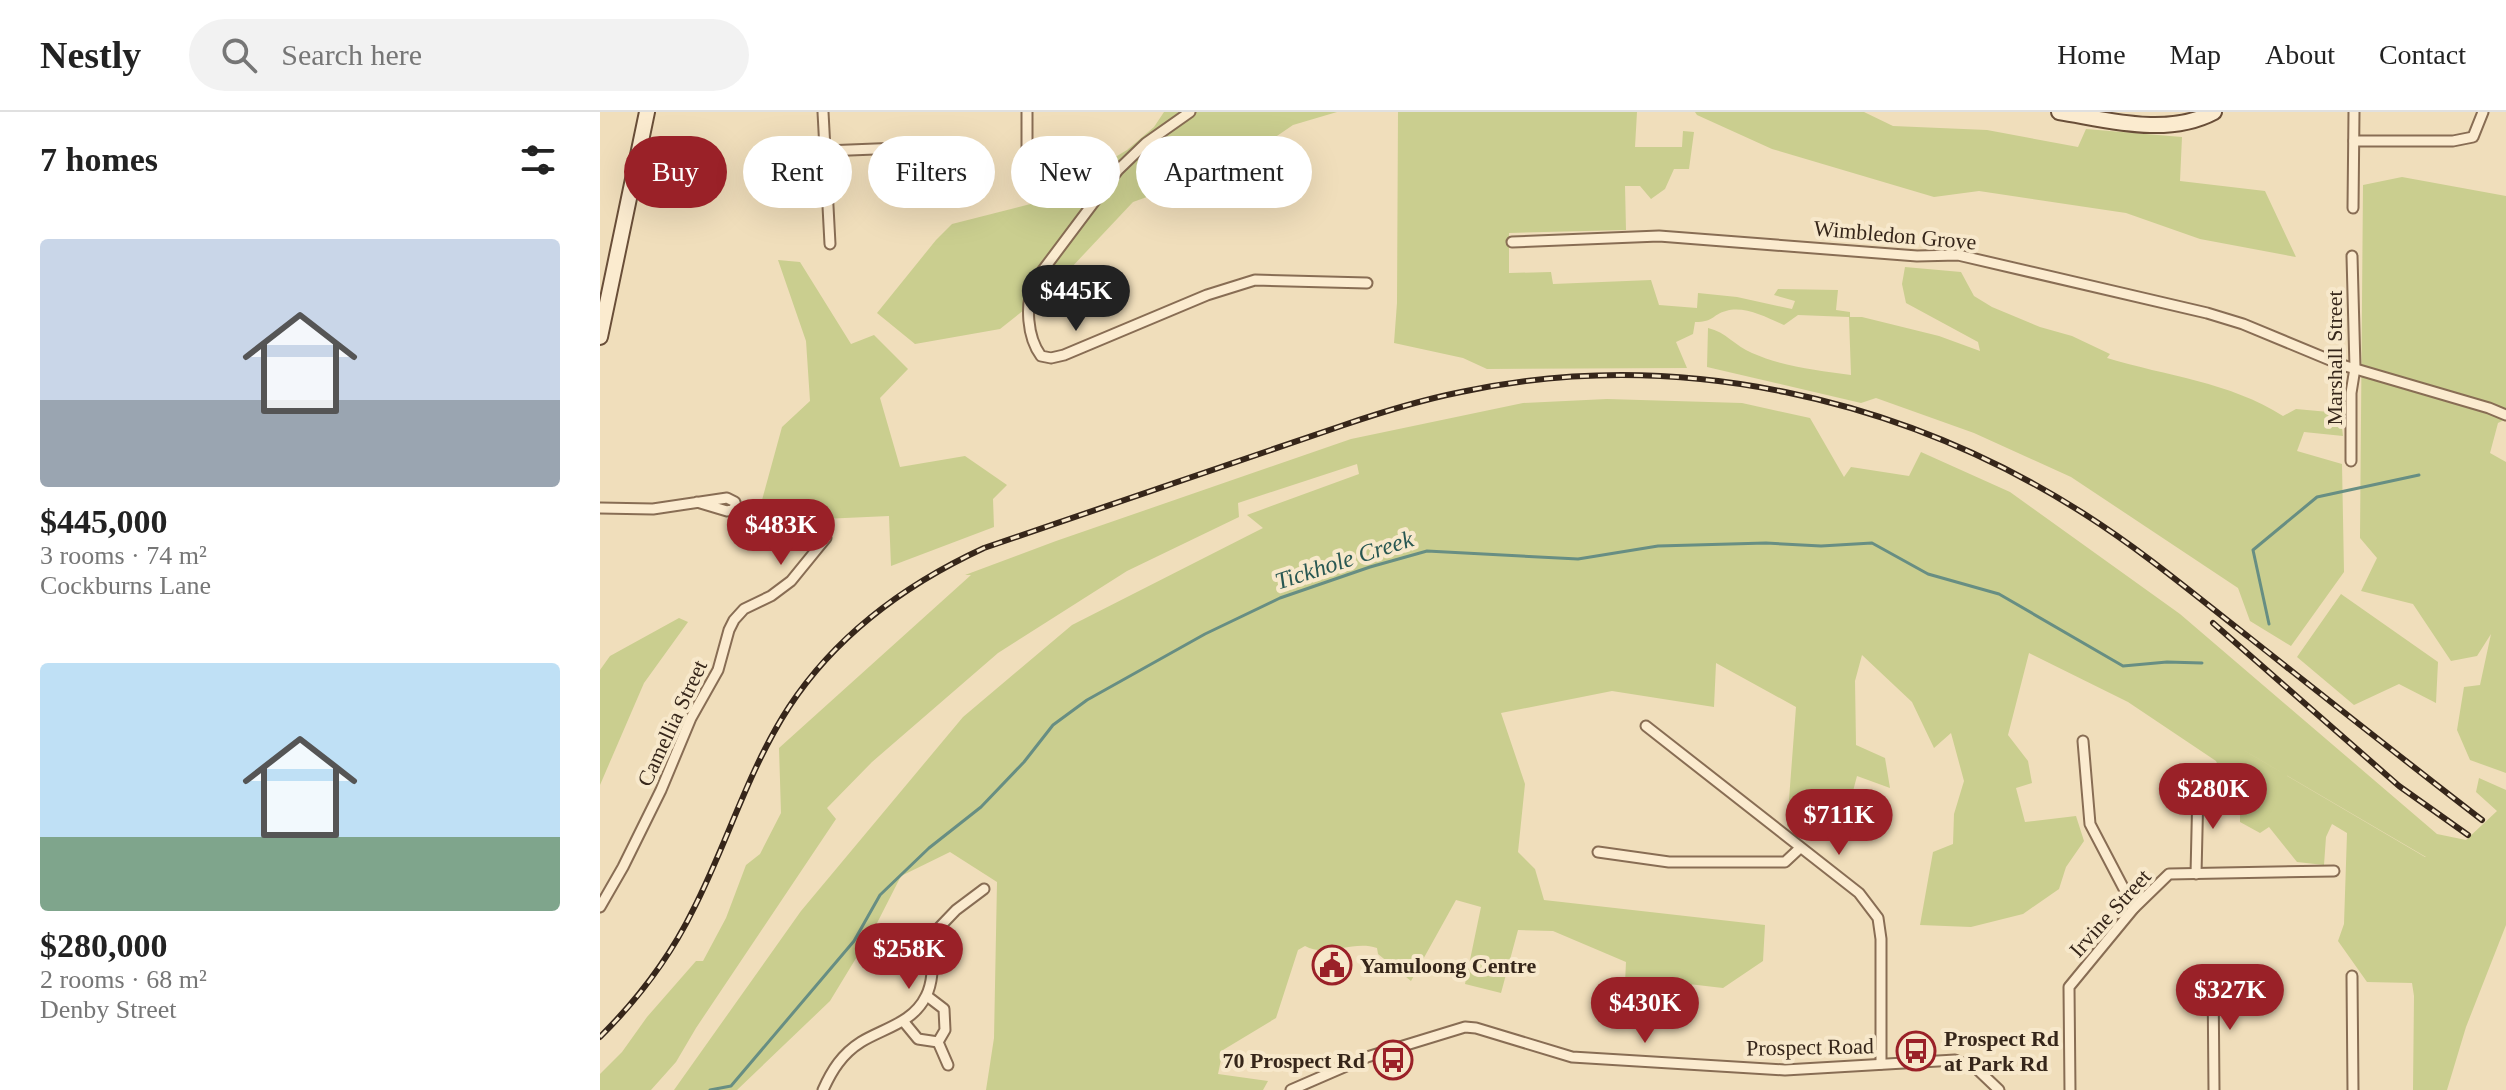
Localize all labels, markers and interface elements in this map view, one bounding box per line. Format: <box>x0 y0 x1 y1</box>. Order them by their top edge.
search box <box>189 19 749 91</box>
icon: search <box>217 33 261 77</box>
text: Nestly <box>40 34 141 76</box>
text: Search here <box>281 38 422 71</box>
text: Home <box>2057 39 2126 70</box>
text: Map <box>2170 39 2221 70</box>
text: About <box>2265 39 2335 70</box>
text: Contact <box>2379 39 2466 70</box>
chip: Buy <box>624 136 727 208</box>
chip: Rent <box>743 136 852 208</box>
chip: Filters <box>868 136 995 208</box>
chip: New <box>1011 136 1120 208</box>
chip: Apartment <box>1136 136 1312 208</box>
icon: filters <box>516 138 560 182</box>
text: 7 homes <box>40 141 158 178</box>
street label: Wimbledon Grove <box>1812 215 1978 255</box>
pin: $445K <box>1020 265 1132 333</box>
text: $445K <box>1040 276 1112 305</box>
street label: Marshall Street <box>2322 290 2347 426</box>
icon: home <box>228 291 372 435</box>
pin: $483K <box>725 499 837 567</box>
text: $445,000 <box>40 503 168 540</box>
text: $483K <box>745 510 817 539</box>
water label: Tickhole Creek <box>1272 525 1417 595</box>
text: 3 rooms · 74 m² <box>40 541 207 570</box>
text: Cockburns Lane <box>40 571 211 600</box>
street label: Camellia Street <box>632 656 712 790</box>
icon: home <box>228 715 372 859</box>
pin: $280K <box>2157 763 2269 831</box>
text: $280K <box>2177 774 2249 803</box>
pin: $711K <box>1783 789 1895 857</box>
text: $711K <box>1804 800 1874 829</box>
street label: Irvine Street <box>2064 864 2156 962</box>
pin: $258K <box>853 923 965 991</box>
text: $280,000 <box>40 927 168 964</box>
text: $258K <box>873 934 945 963</box>
public building icon: Yamuloong Centre <box>1311 944 1353 986</box>
place label: Yamuloong Centre <box>1360 953 1536 978</box>
pin: $327K <box>2174 964 2286 1032</box>
text: 2 rooms · 68 m² <box>40 965 207 994</box>
text: $327K <box>2194 975 2266 1004</box>
pin: $430K <box>1589 977 1701 1045</box>
text: $430K <box>1609 988 1681 1017</box>
text: Denby Street <box>40 995 176 1024</box>
place label: Prospect Rd at Park Rd <box>1944 1026 2059 1076</box>
bus stop icon: Prospect Rd at Park Rd <box>1895 1030 1937 1072</box>
street label: Prospect Road <box>1746 1033 1874 1061</box>
bus stop icon: 70 Prospect Rd <box>1372 1039 1414 1081</box>
place label: 70 Prospect Rd <box>1222 1048 1365 1073</box>

